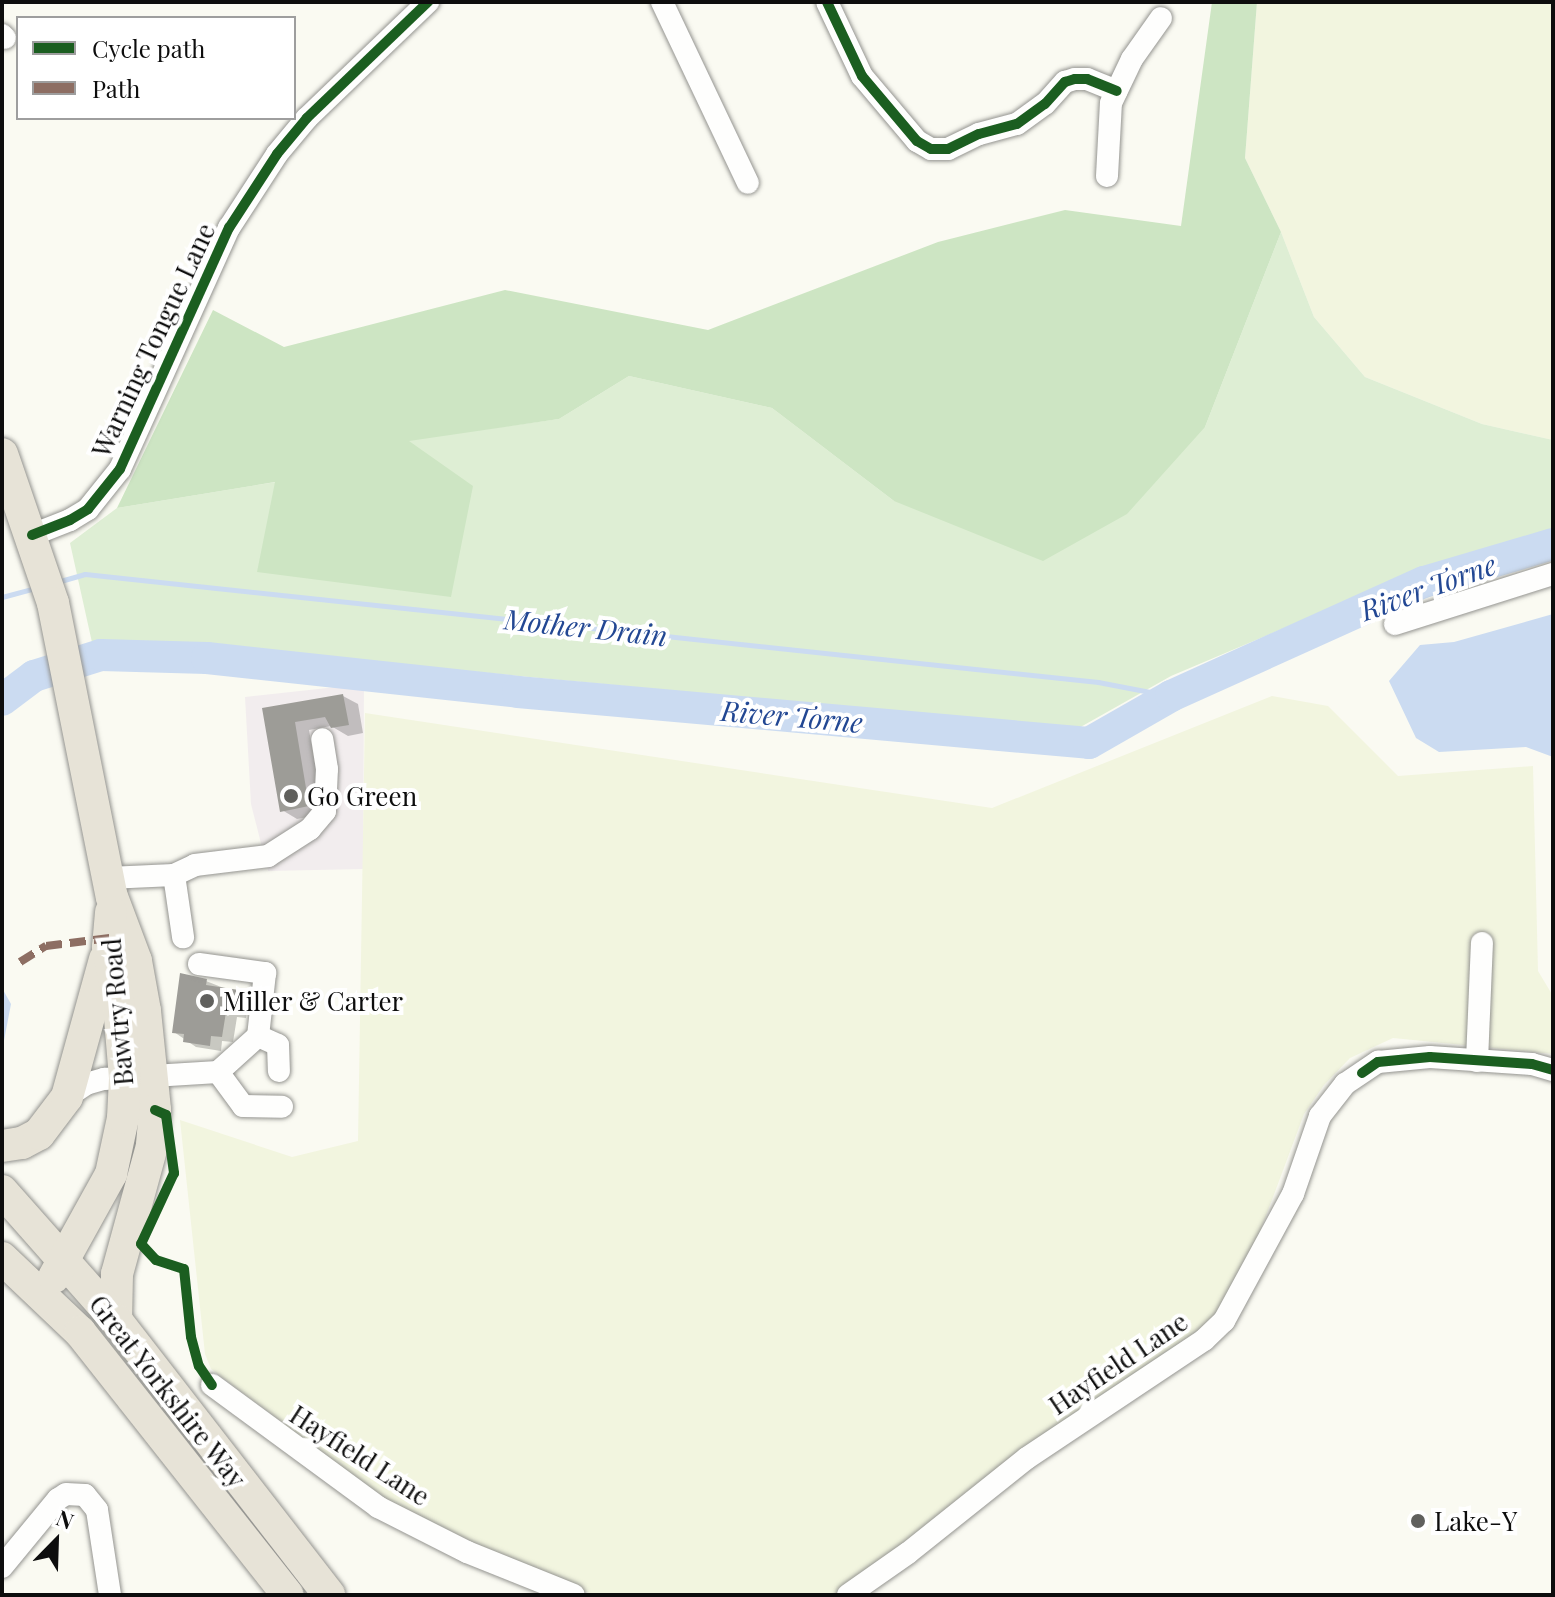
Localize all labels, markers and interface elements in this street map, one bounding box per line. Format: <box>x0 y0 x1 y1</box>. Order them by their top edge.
legend <box>16 16 296 120</box>
text: Cycle path <box>92 32 205 64</box>
text: Path <box>92 72 140 104</box>
street label: Warning Tongue Lane <box>85 218 221 462</box>
water label: River Torne <box>1356 547 1500 627</box>
water label: Mother Drain <box>503 602 669 652</box>
water label: River Torne <box>720 693 864 739</box>
place label: Go Green <box>307 780 417 812</box>
marker: Go Green <box>282 787 300 805</box>
street label: Bawtry Road <box>95 937 139 1087</box>
place label: Miller & Carter <box>223 985 404 1017</box>
marker: Miller & Carter <box>198 992 216 1010</box>
street label: Great Yorkshire Way <box>83 1288 253 1494</box>
street label: Hayfield Lane <box>1043 1305 1193 1421</box>
street label: Hayfield Lane <box>284 1398 436 1512</box>
north arrow <box>16 1501 96 1581</box>
text: N <box>52 1502 79 1536</box>
place label: Lake-Y <box>1434 1505 1517 1537</box>
marker: Lake-Y <box>1409 1512 1427 1530</box>

